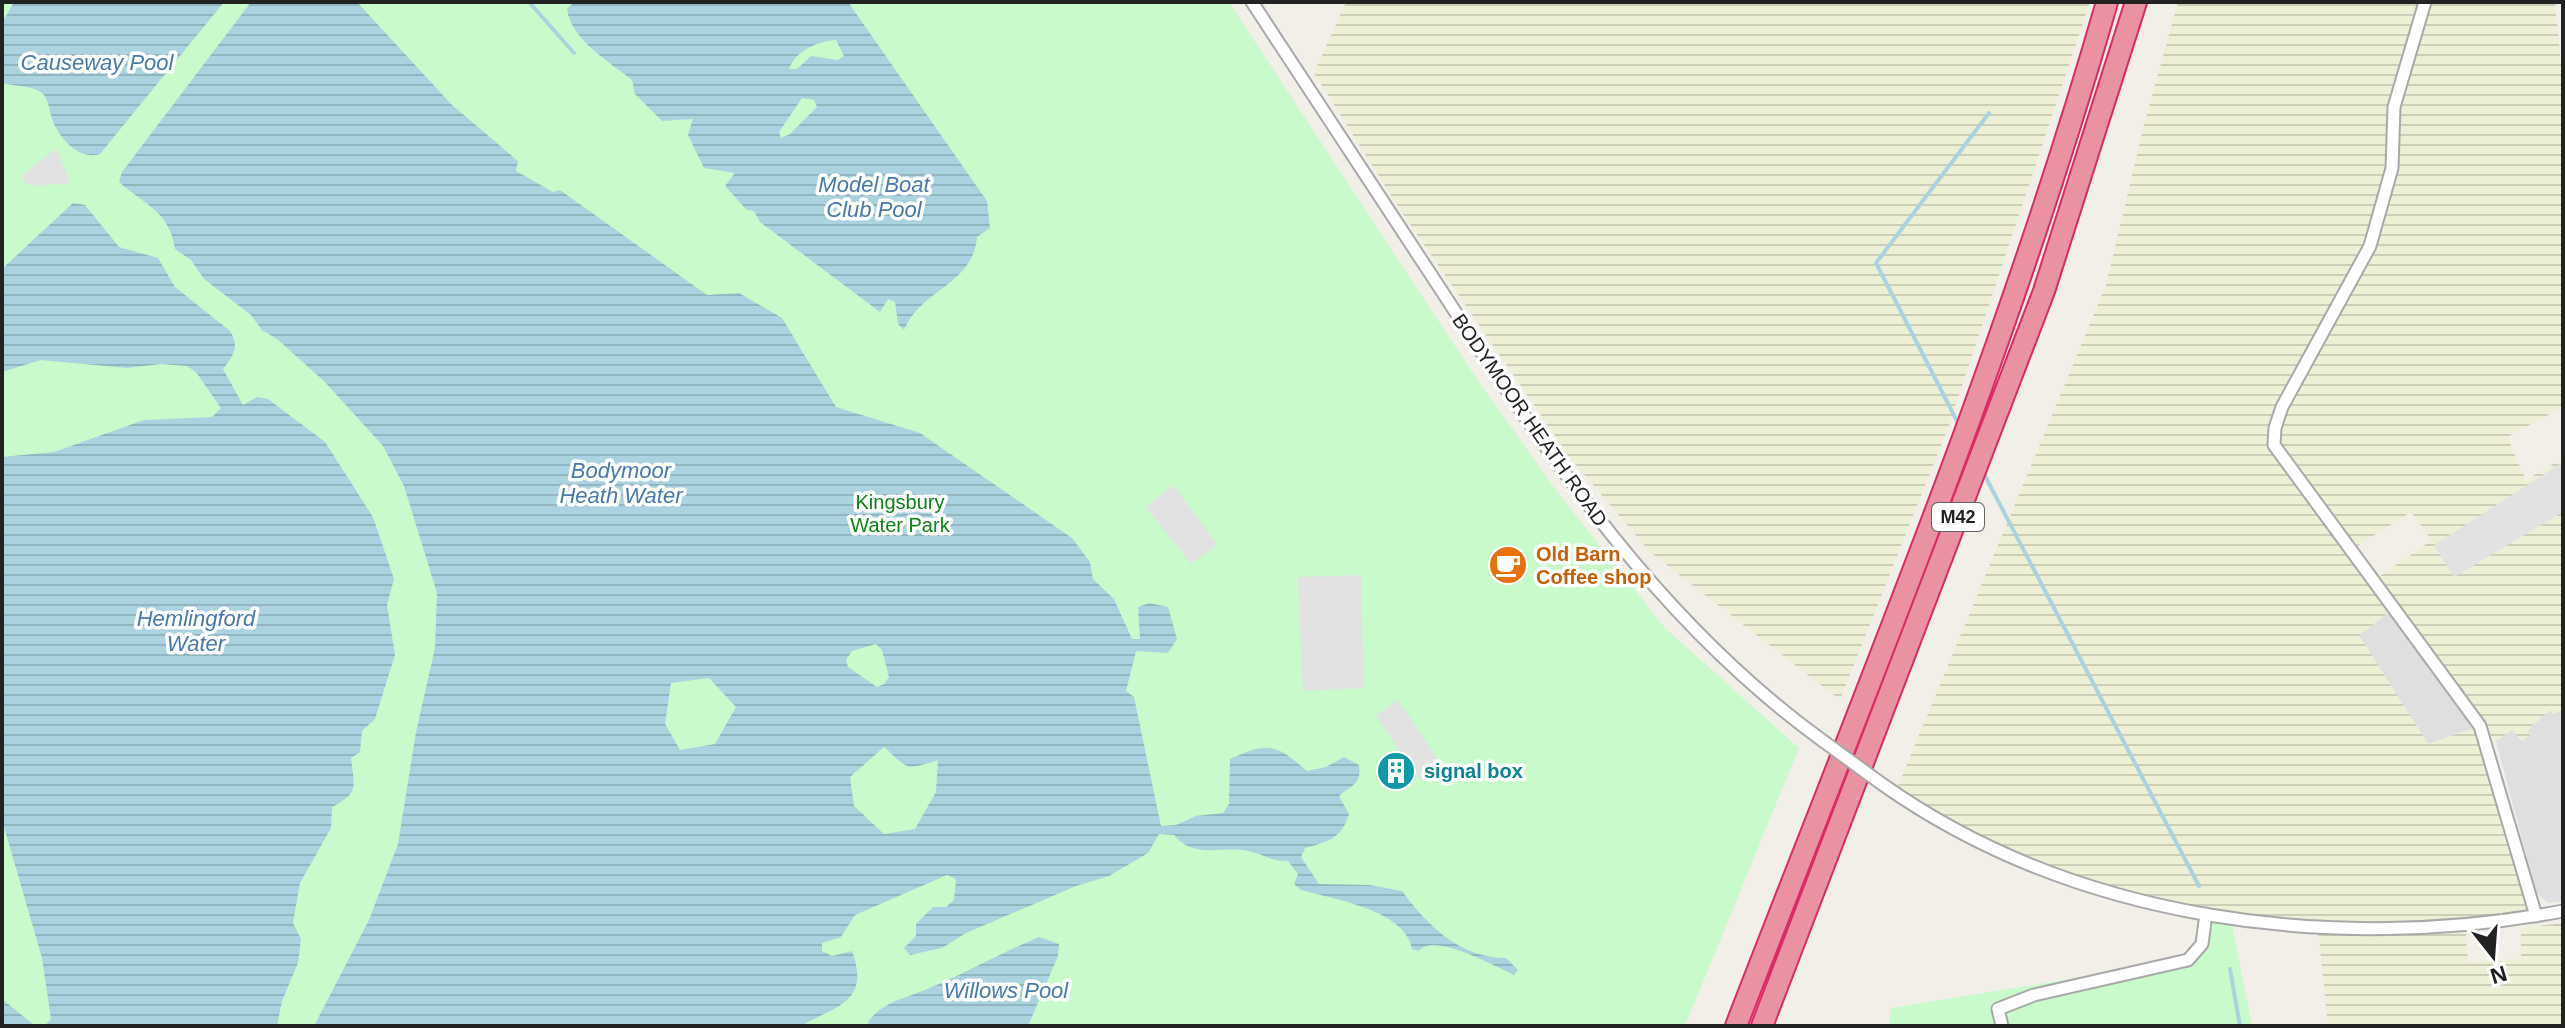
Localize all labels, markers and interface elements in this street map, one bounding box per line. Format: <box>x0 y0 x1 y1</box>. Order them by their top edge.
water label: Causeway Pool <box>21 50 175 75</box>
water label: Model Boat Club Pool <box>818 172 931 222</box>
street label: BODYMOOR HEATH ROAD <box>1448 310 1612 530</box>
water label: Bodymoor Heath Water <box>559 458 684 508</box>
park label: Kingsbury Water Park <box>850 491 951 536</box>
road number: M42 <box>1932 503 1984 531</box>
place label: Old Barn Coffee shop <box>1536 543 1652 588</box>
cafe icon: Old Barn Coffee shop <box>1487 544 1529 586</box>
water label: Hemlingford Water <box>137 606 256 656</box>
building icon: signal box <box>1375 750 1417 792</box>
place label: signal box <box>1424 760 1523 782</box>
north arrow <box>2453 916 2533 996</box>
text: N <box>2487 960 2510 989</box>
water label: Willows Pool <box>944 978 1069 1003</box>

